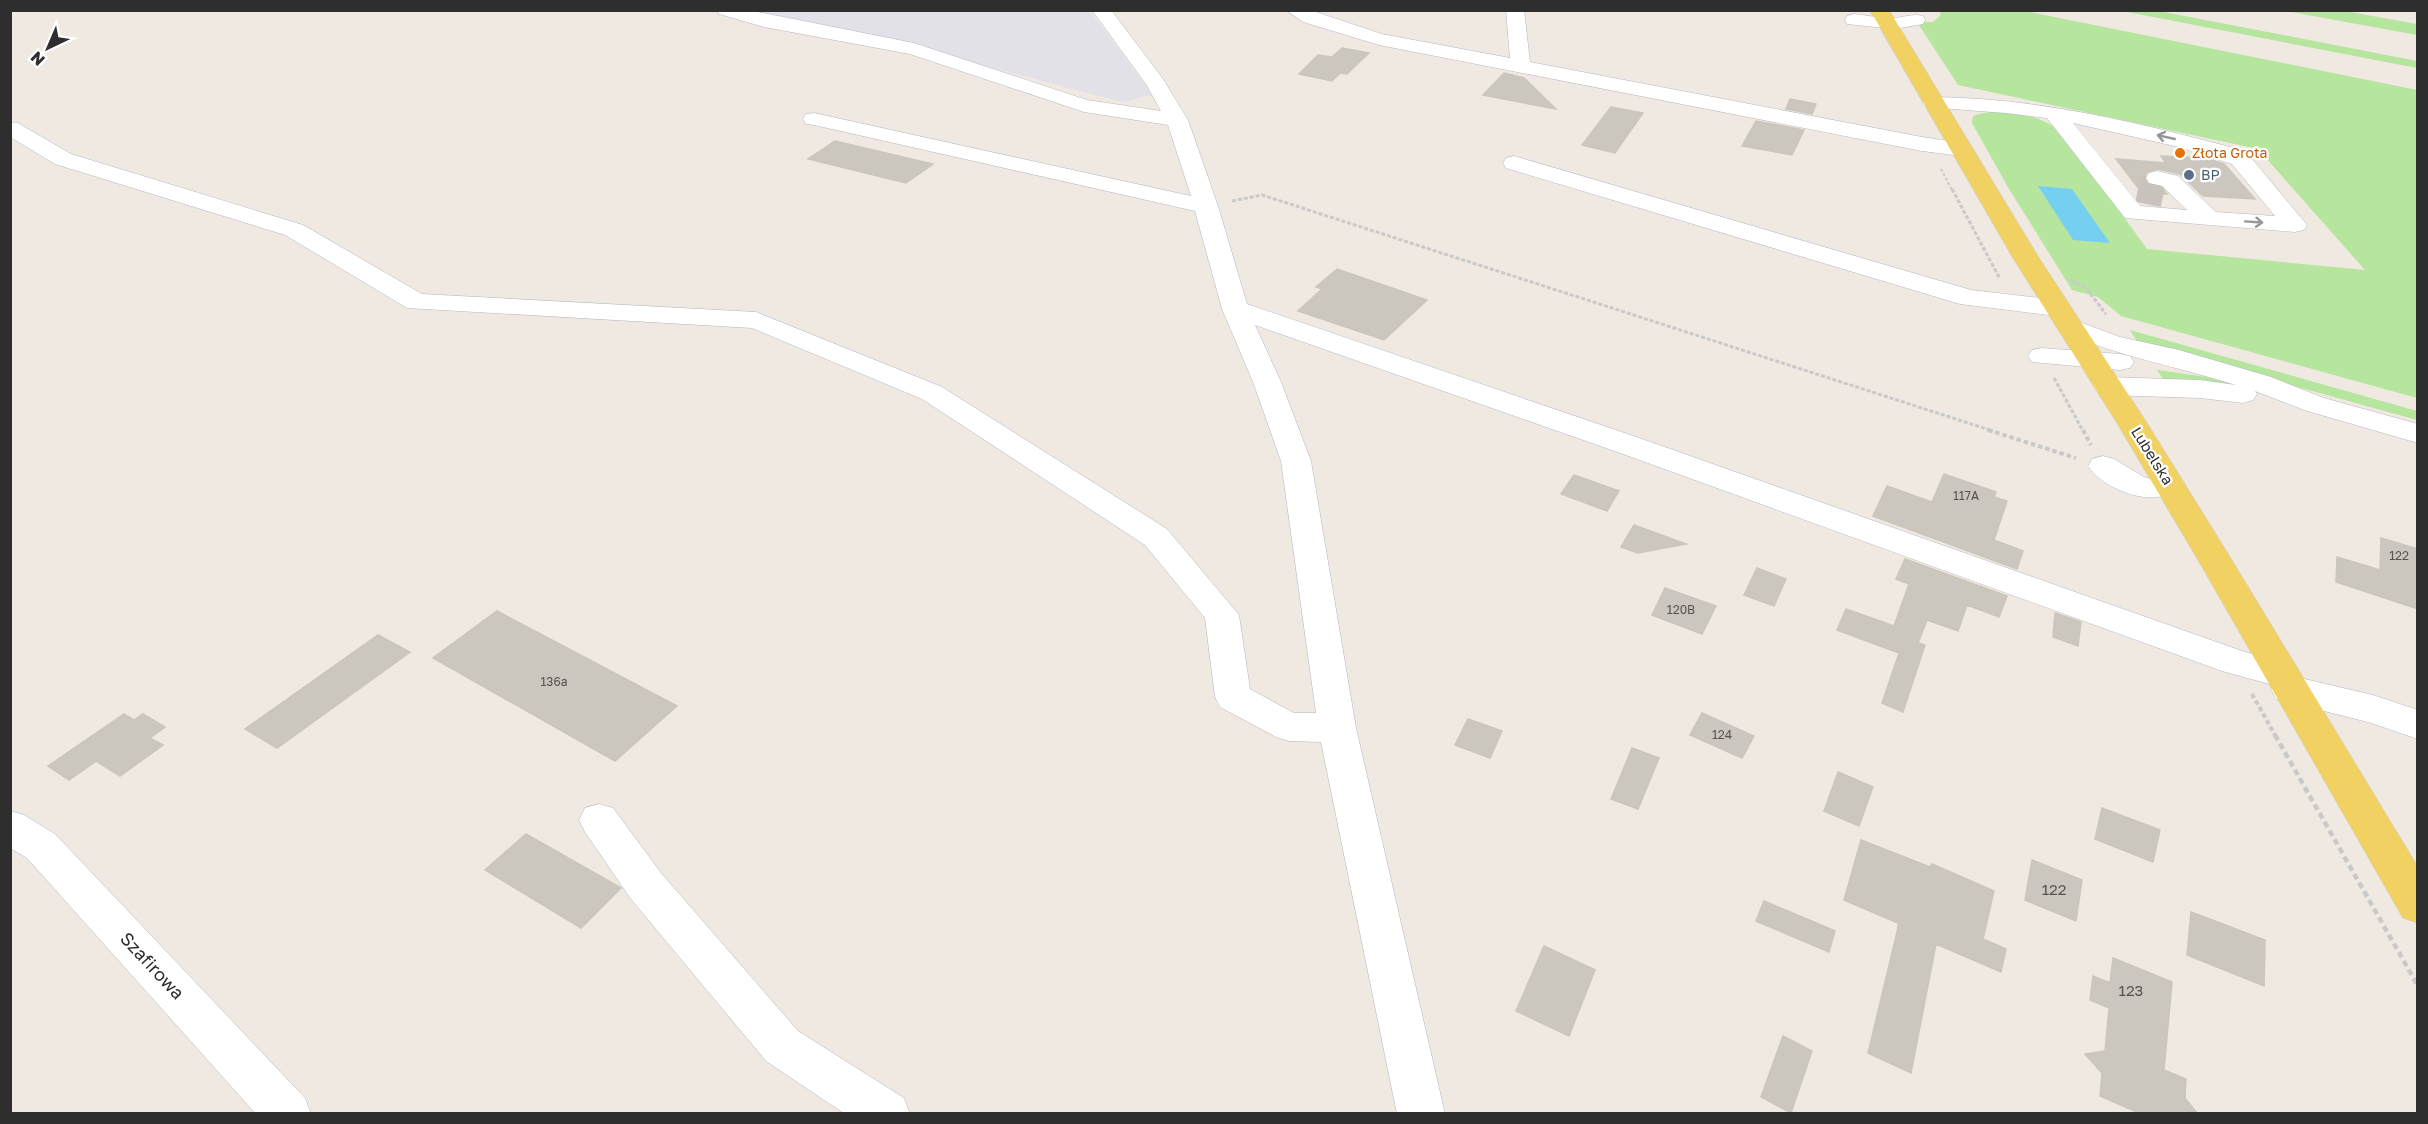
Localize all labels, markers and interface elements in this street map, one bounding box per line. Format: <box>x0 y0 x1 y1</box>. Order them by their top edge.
north arrow <box>18 18 78 78</box>
text: N <box>26 47 49 70</box>
one-way arrow <box>2156 131 2175 143</box>
place label: Złota Grota <box>2192 144 2267 161</box>
marker: Złota Grota <box>2173 146 2187 160</box>
place label: BP <box>2201 166 2220 183</box>
marker: BP <box>2182 168 2196 182</box>
one-way arrow <box>2243 217 2263 228</box>
street label: Lubelska <box>2128 423 2178 488</box>
house number: 117A <box>1953 488 1979 503</box>
house number: 122 <box>2389 548 2409 563</box>
house number: 120B <box>1667 602 1695 617</box>
house number: 136a <box>541 674 567 689</box>
house number: 124 <box>1712 727 1732 742</box>
house number: 122 <box>2042 880 2066 898</box>
street label: Szafirowa <box>116 927 189 1004</box>
house number: 123 <box>2119 981 2143 999</box>

